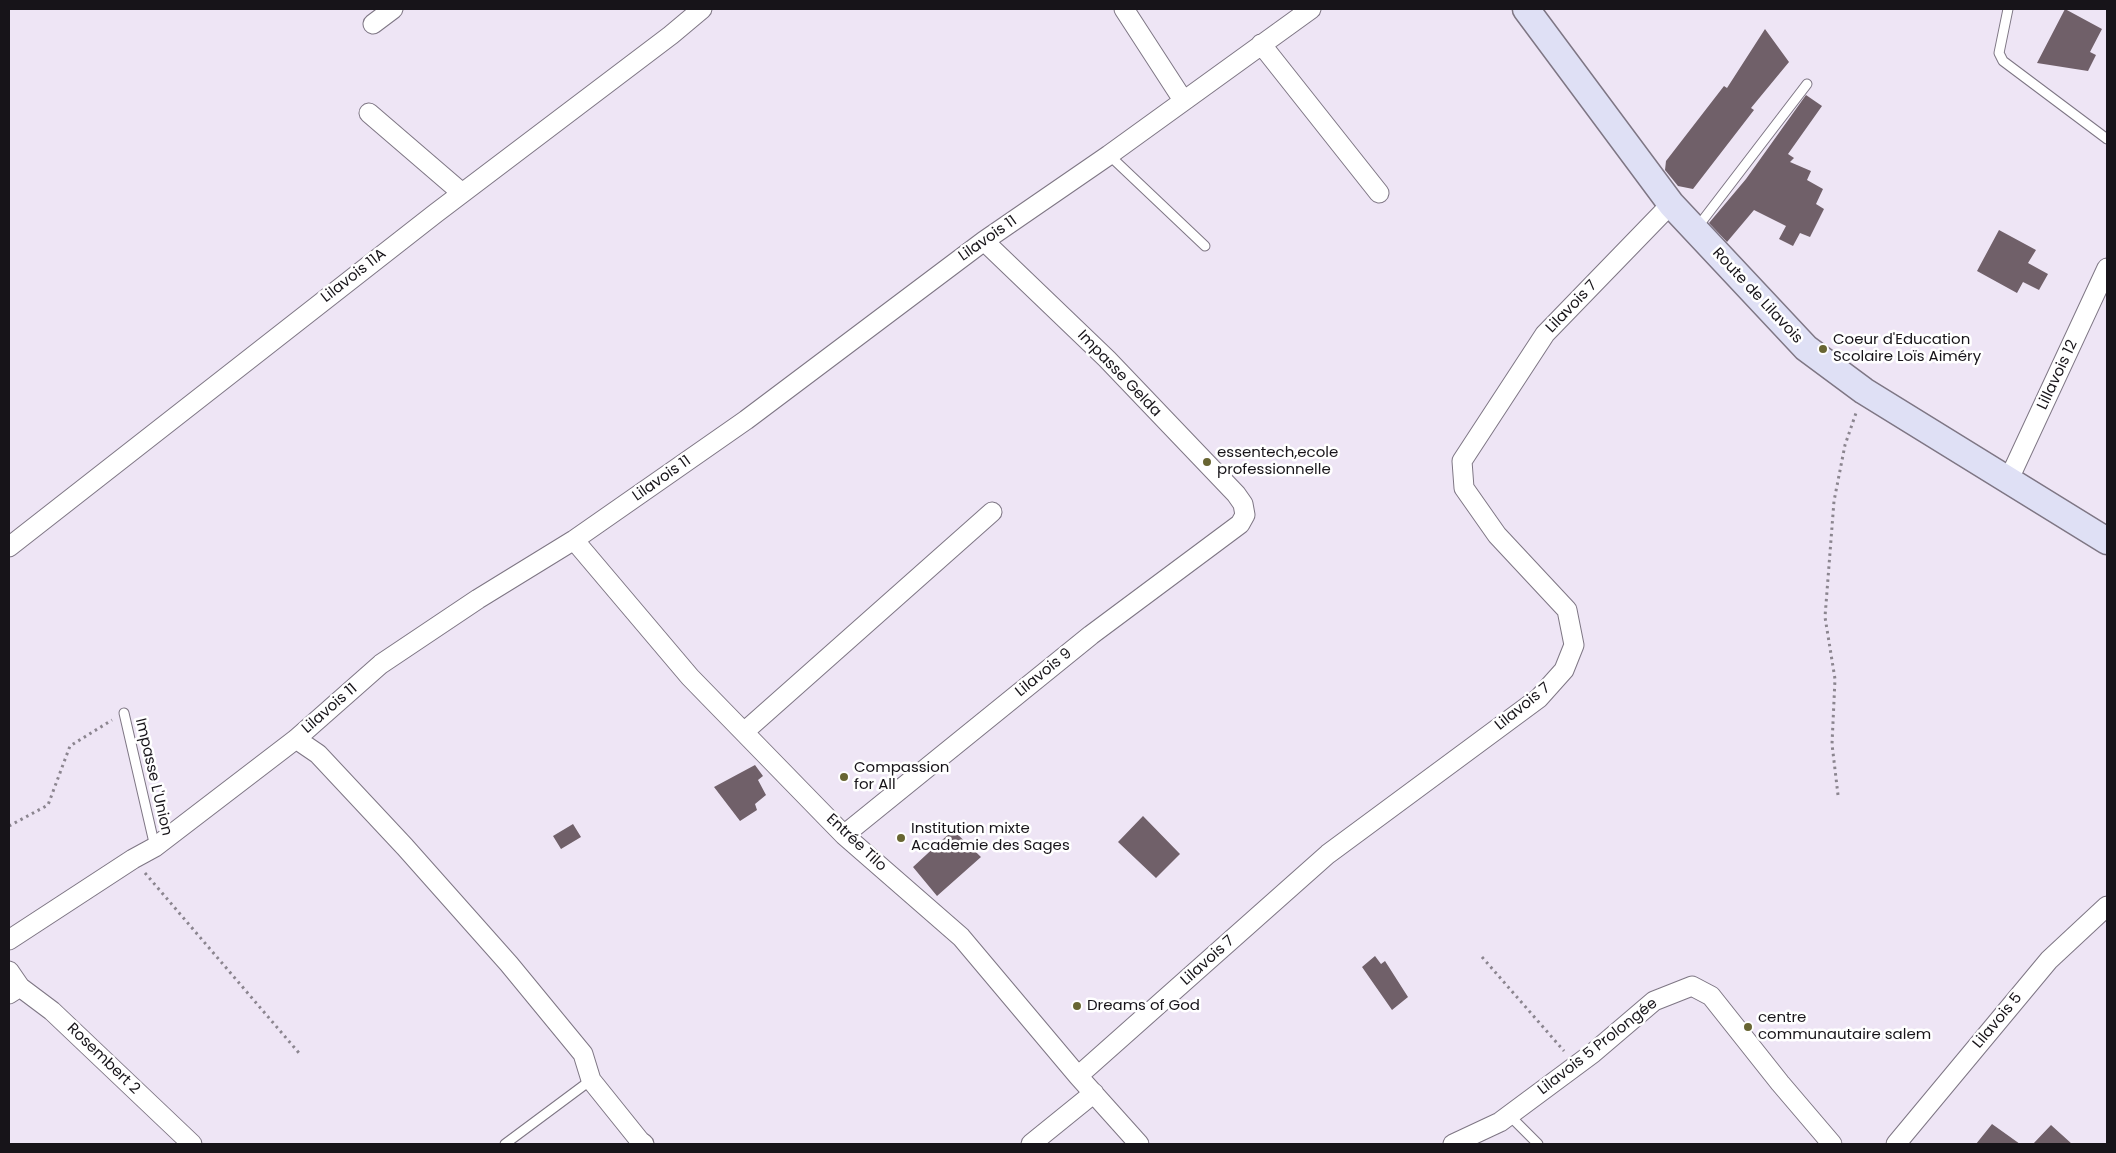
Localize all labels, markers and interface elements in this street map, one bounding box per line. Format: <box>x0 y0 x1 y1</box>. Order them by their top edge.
street label: Lilavois 11 <box>955 212 1021 266</box>
street label: Route de Lilavois <box>1708 244 1806 348</box>
street label: Lilavois 11A <box>318 245 390 307</box>
street label: Lilavois 7 <box>1543 277 1601 337</box>
street label: Impasse Gelda <box>1073 327 1165 421</box>
place label: Coeur d'Education Scolaire Loïs Aiméry <box>1833 331 1981 366</box>
street label: Lillavois 12 <box>2034 337 2082 413</box>
marker: Coeur d'Education Scolaire Loïs Aiméry <box>1817 343 1829 355</box>
place label: essentech,ecole professionnelle <box>1217 444 1338 479</box>
street label: Lilavois 11 <box>629 452 695 506</box>
marker: essentech,ecole professionnelle <box>1201 456 1213 468</box>
street label: Lilavois 9 <box>1012 645 1076 701</box>
street label: Lilavois 7 <box>1492 679 1554 735</box>
street label: Lilavois 11 <box>299 680 361 738</box>
street label: Impasse L'Union <box>131 717 175 837</box>
place label: Compassion for All <box>854 759 949 794</box>
marker: Compassion for All <box>838 771 850 783</box>
street label: Entrée Tilo <box>822 810 890 876</box>
place label: Institution mixte Academie des Sages <box>911 820 1070 855</box>
marker: Institution mixte Academie des Sages <box>895 832 907 844</box>
street label: Lilavois 7 <box>1178 932 1238 990</box>
street label: Lilavois 5 <box>1970 990 2026 1052</box>
street label: Lilavois 5 Prolongée <box>1535 995 1661 1099</box>
place label: Dreams of God <box>1087 997 1200 1015</box>
marker: Dreams of God <box>1071 1000 1083 1012</box>
place label: centre communautaire salem <box>1758 1009 1931 1044</box>
street label: Rosembert 2 <box>63 1020 143 1098</box>
marker: centre communautaire salem <box>1742 1021 1754 1033</box>

